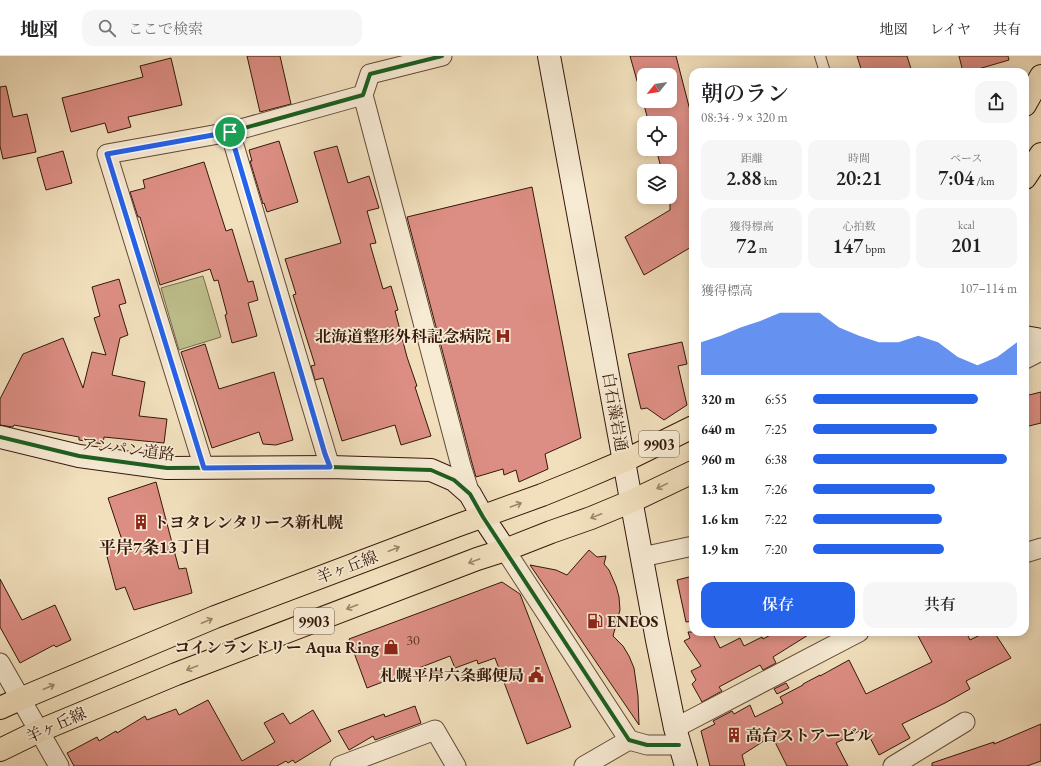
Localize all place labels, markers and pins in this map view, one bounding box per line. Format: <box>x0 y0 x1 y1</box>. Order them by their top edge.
pin <box>213 115 247 149</box>
place label: 北海道整形外科記念病院 <box>315 326 491 347</box>
hospital icon: 北海道整形外科記念病院 <box>494 327 512 345</box>
place label: トヨタレンタリース新札幌 <box>153 512 343 533</box>
building icon: トヨタレンタリース新札幌 <box>132 513 150 531</box>
place label: ENEOS <box>607 611 659 632</box>
fuel station icon: ENEOS <box>586 612 604 630</box>
place label: コインランドリー Aqua Ring <box>174 637 380 658</box>
shop icon: コインランドリー Aqua Ring <box>382 638 400 656</box>
place label: 札幌平岸六条郵便局 <box>380 665 524 686</box>
public building icon: 札幌平岸六条郵便局 <box>527 666 545 684</box>
place label: 高台ストアービル <box>746 725 873 746</box>
building icon: 高台ストアービル <box>725 726 743 744</box>

